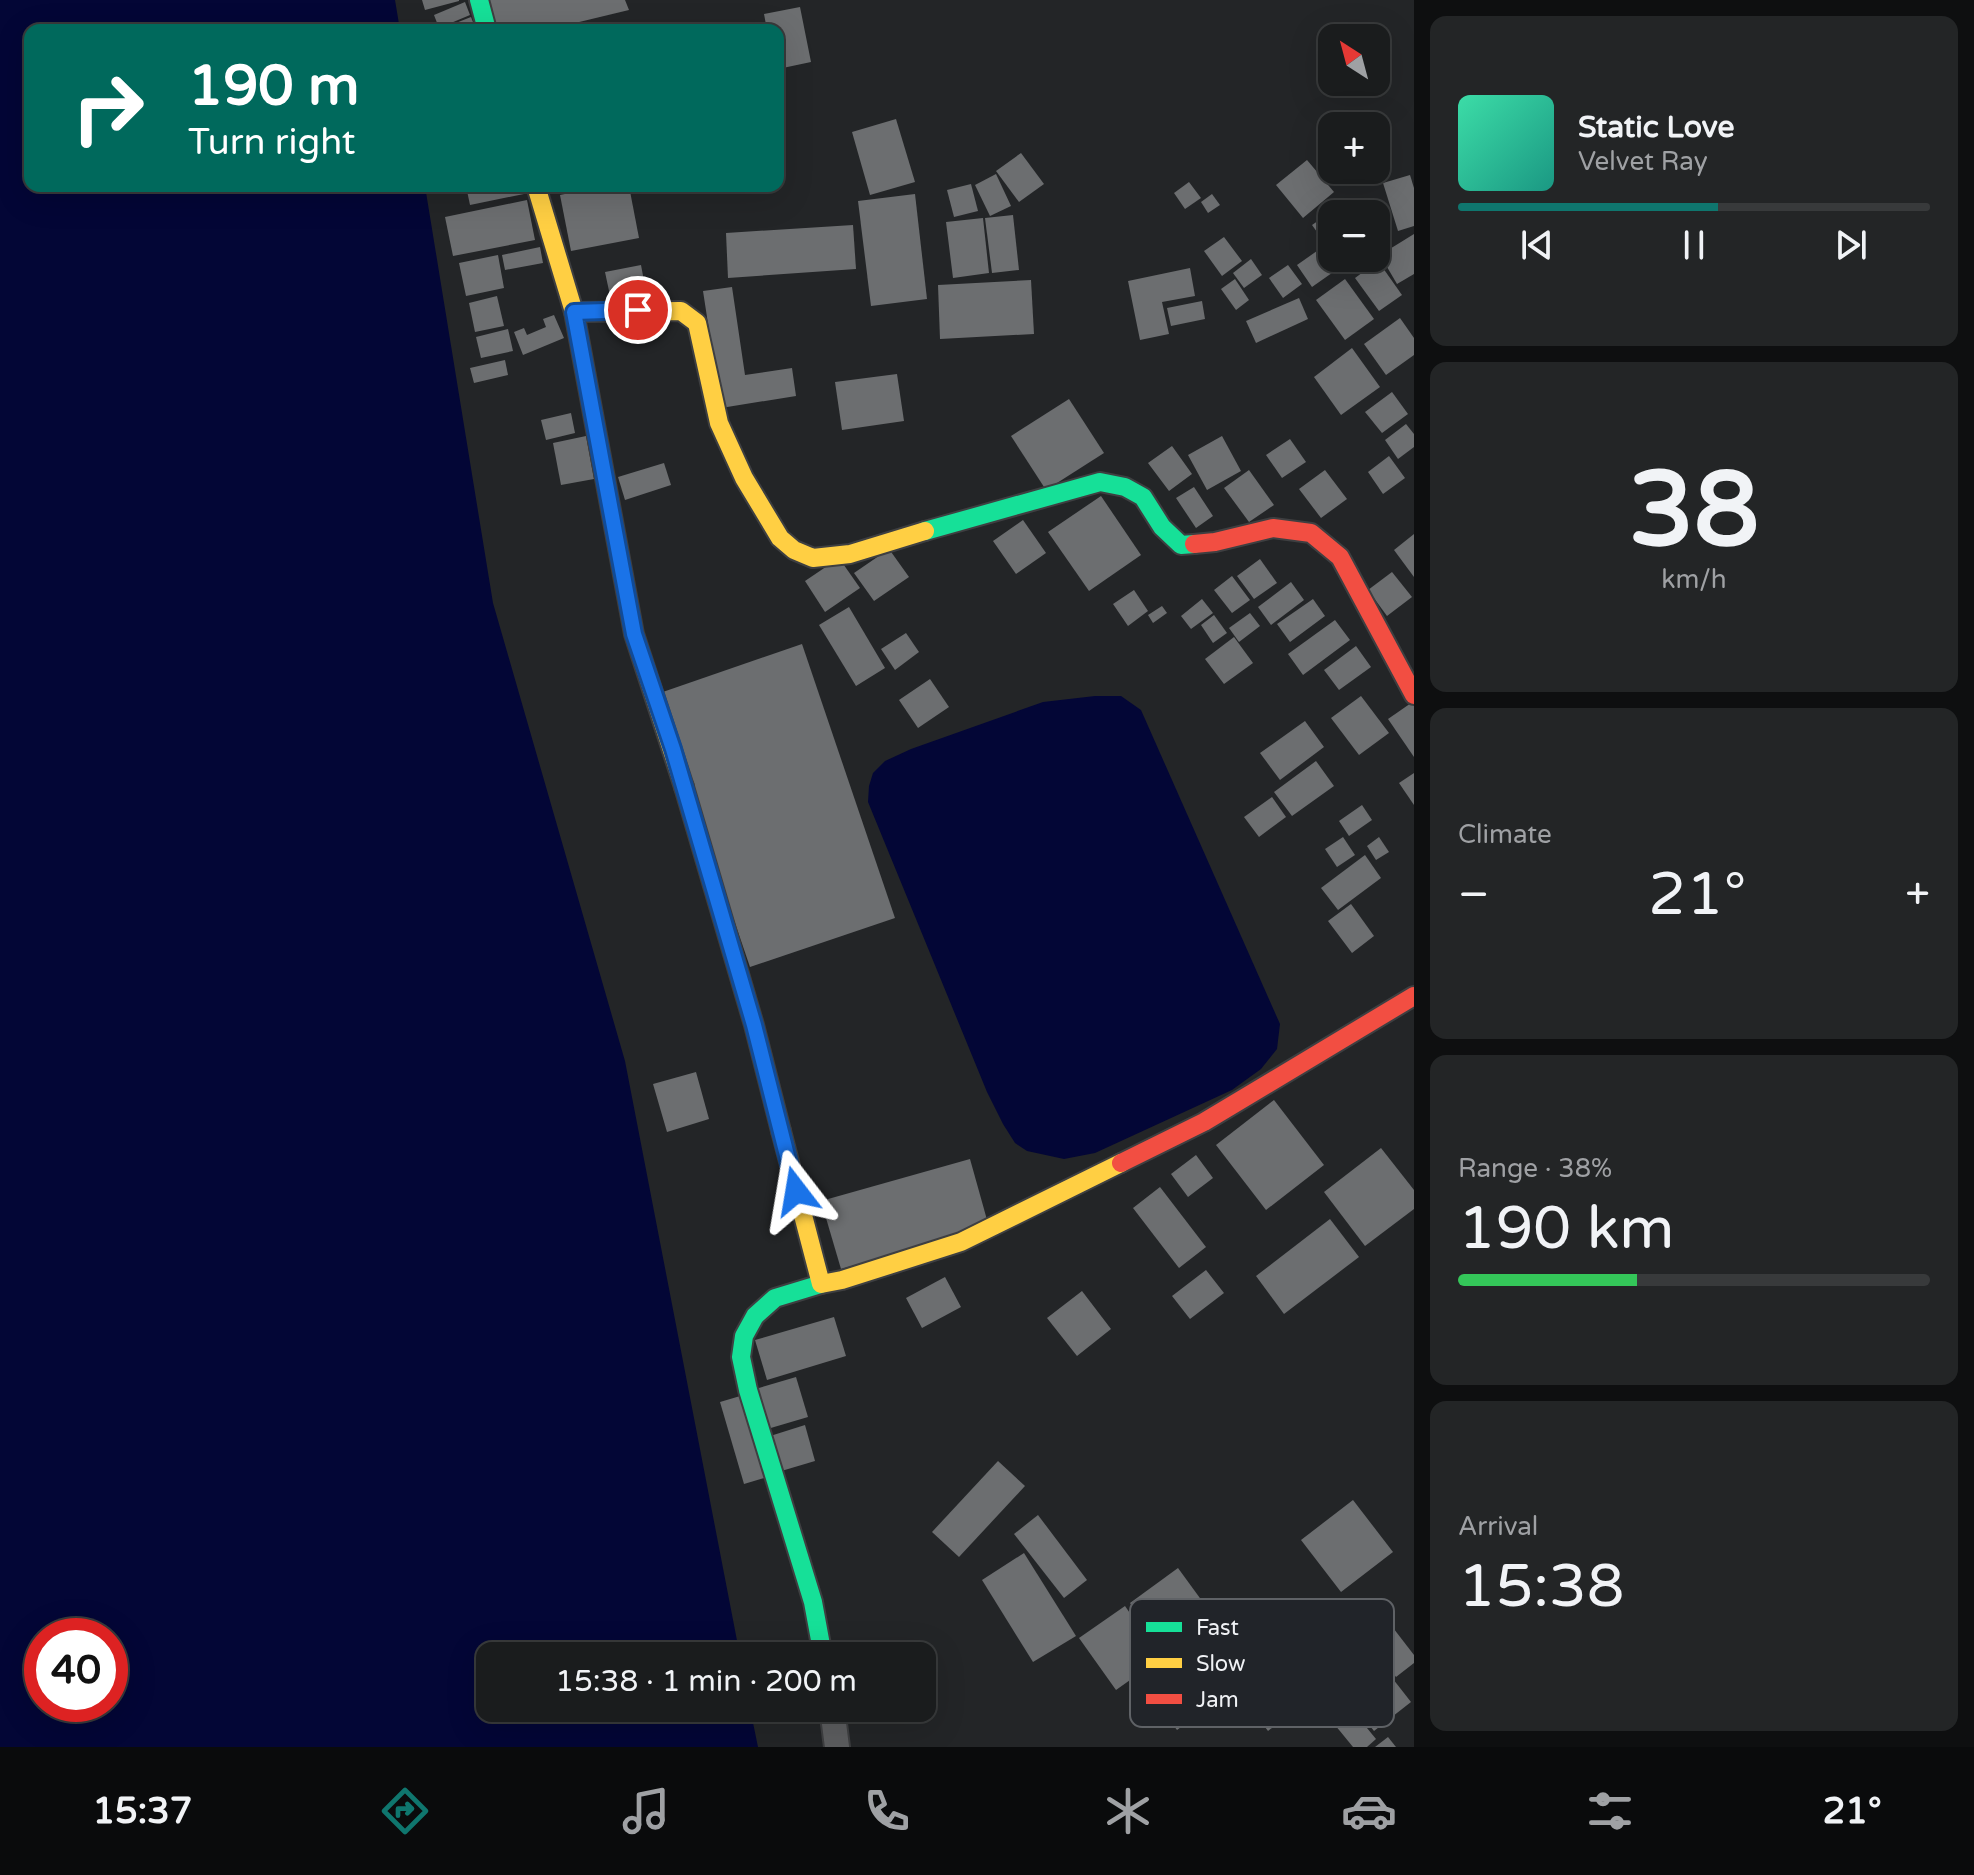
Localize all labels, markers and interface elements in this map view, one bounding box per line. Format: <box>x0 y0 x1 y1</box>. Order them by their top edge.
north arrow <box>1318 24 1390 96</box>
map controls <box>1318 24 1390 272</box>
text: 190 m <box>188 53 359 120</box>
icon: right <box>56 56 160 160</box>
text: Static Love <box>1578 109 1734 146</box>
button: + <box>1318 112 1390 184</box>
text: Turn right <box>188 121 355 164</box>
text: Velvet Ray <box>1578 146 1708 177</box>
button: − <box>1318 200 1390 272</box>
icon: previous <box>1515 223 1559 267</box>
icon: pause <box>1672 223 1716 267</box>
icon: next <box>1829 223 1873 267</box>
pin <box>604 276 672 344</box>
icon: arrive <box>616 288 660 332</box>
text: 38 <box>1629 449 1759 574</box>
text: km/h <box>1661 564 1727 595</box>
text: Climate <box>1458 819 1552 850</box>
text: 21° <box>1648 859 1746 931</box>
text: − <box>1458 869 1489 922</box>
text: + <box>1905 869 1930 922</box>
position arrow <box>754 1149 838 1233</box>
text: Range · 38% <box>1458 1153 1612 1184</box>
text: 190 km <box>1458 1193 1674 1265</box>
text: Arrival <box>1458 1511 1538 1542</box>
text: 15:38 <box>1458 1551 1624 1623</box>
legend <box>1130 1599 1394 1727</box>
text: Fast <box>1196 1615 1239 1641</box>
speed limit sign: 40 <box>24 1618 128 1722</box>
text: Slow <box>1196 1651 1246 1677</box>
text: 15:38 · 1 min · 200 m <box>555 1663 857 1700</box>
text: Jam <box>1196 1687 1239 1713</box>
icon: directions <box>377 1783 433 1839</box>
icon: music <box>618 1783 674 1839</box>
icon: phone <box>859 1783 915 1839</box>
icon: climate <box>1100 1783 1156 1839</box>
icon: car <box>1341 1783 1397 1839</box>
icon: filters <box>1582 1783 1638 1839</box>
text: 15:37 <box>92 1790 192 1833</box>
text: 21° <box>1823 1790 1882 1833</box>

